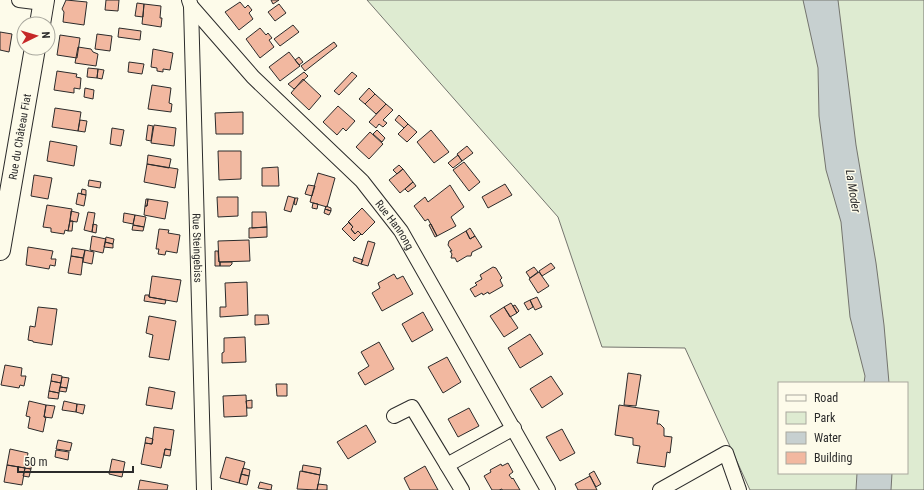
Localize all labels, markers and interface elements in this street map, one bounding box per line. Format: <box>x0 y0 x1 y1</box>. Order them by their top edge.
north arrow <box>16 16 56 56</box>
text: N <box>39 31 52 39</box>
street label: Rue du Château Fiat <box>6 93 34 181</box>
water label: La Moder <box>843 169 863 214</box>
street label: Rue Hannong <box>372 198 416 252</box>
street label: Rue Steingebiss <box>190 213 204 283</box>
legend <box>778 382 908 474</box>
text: Road <box>814 391 838 405</box>
text: Park <box>814 411 836 425</box>
text: Water <box>814 431 842 445</box>
scale bar <box>18 448 133 474</box>
text: Building <box>814 451 852 465</box>
text: 50 m <box>24 455 48 469</box>

